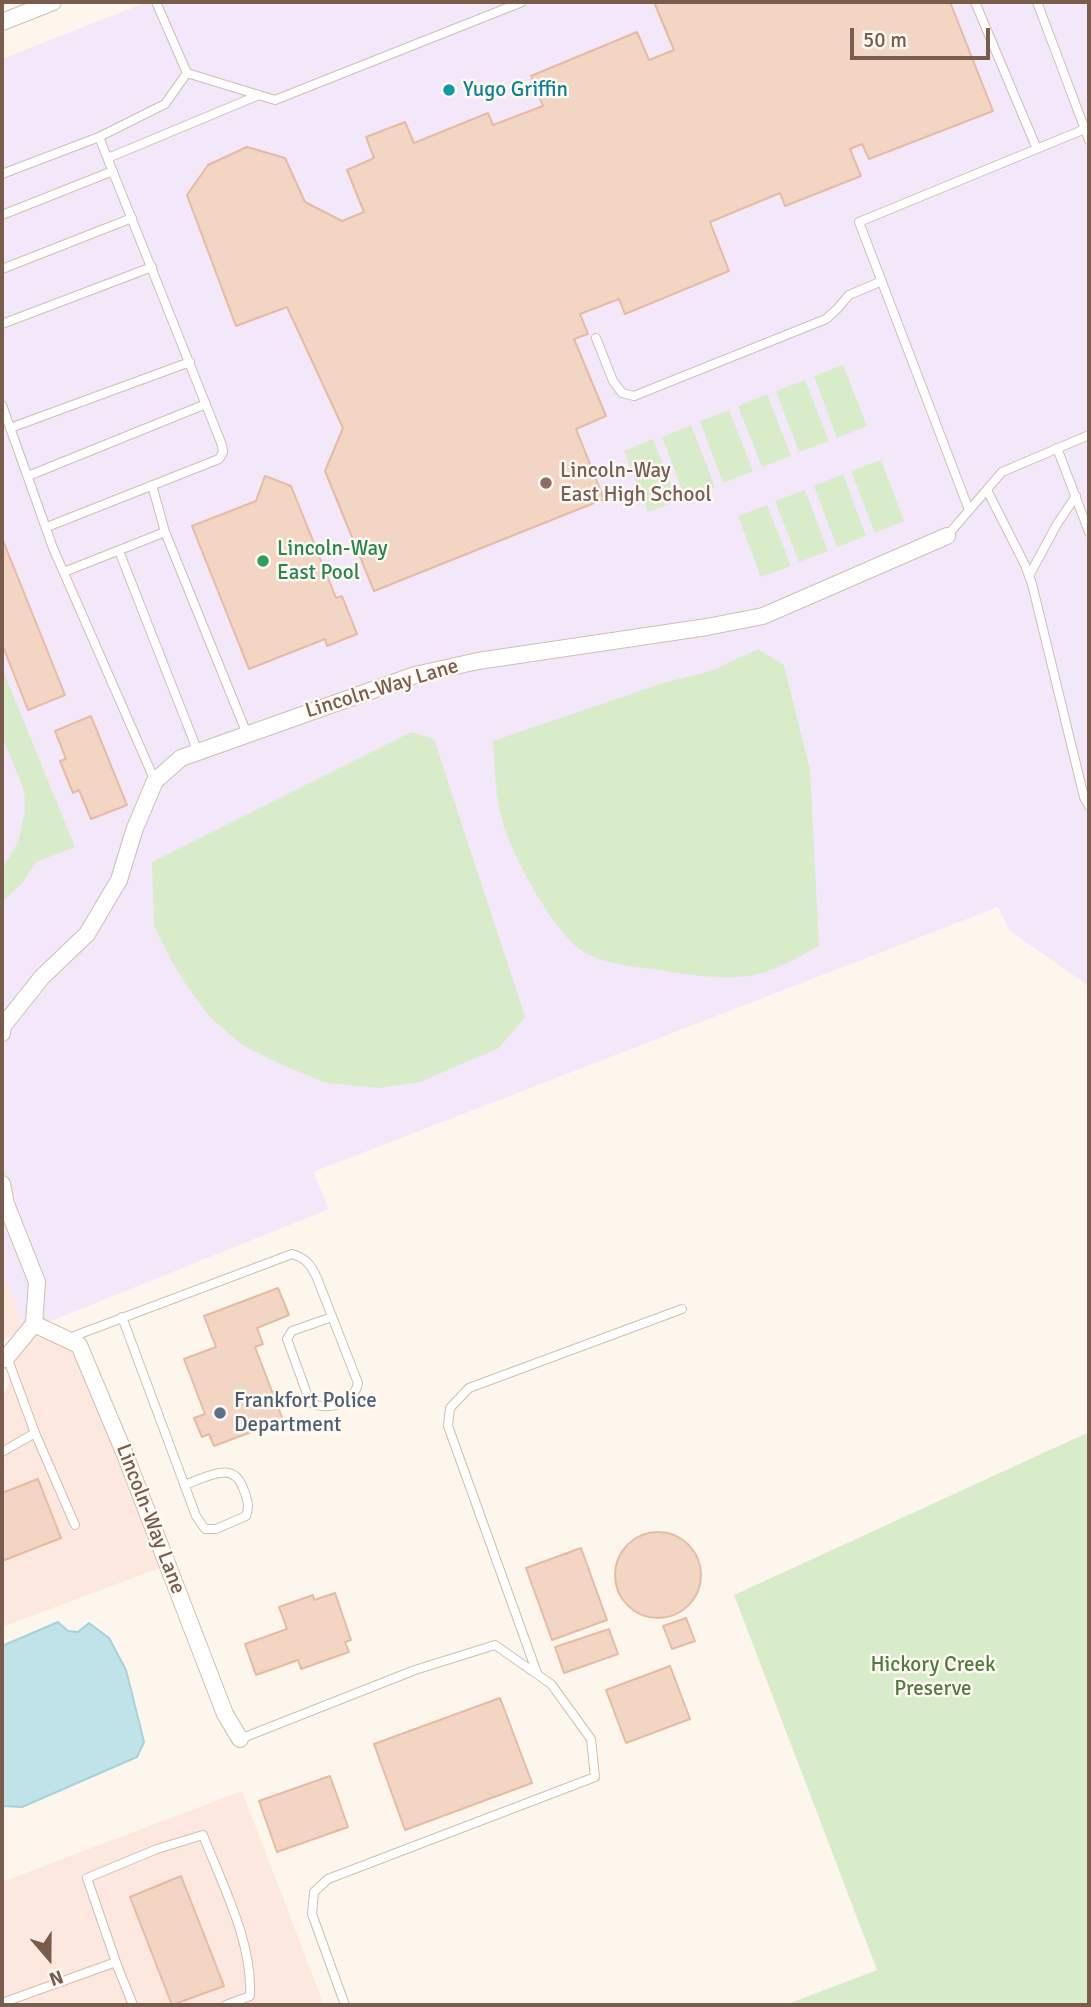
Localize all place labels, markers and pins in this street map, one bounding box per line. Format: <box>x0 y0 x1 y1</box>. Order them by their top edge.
place label: Yugo Griffin <box>463 77 568 103</box>
marker: Yugo Griffin <box>441 82 457 98</box>
place label: Lincoln-Way East High School <box>560 458 712 508</box>
marker: Lincoln-Way East High School <box>538 475 554 491</box>
place label: Lincoln-Way East Pool <box>277 536 388 586</box>
marker: Lincoln-Way East Pool <box>255 553 271 569</box>
place label: Frankfort Police Department <box>234 1388 377 1438</box>
marker: Frankfort Police Department <box>212 1405 228 1421</box>

